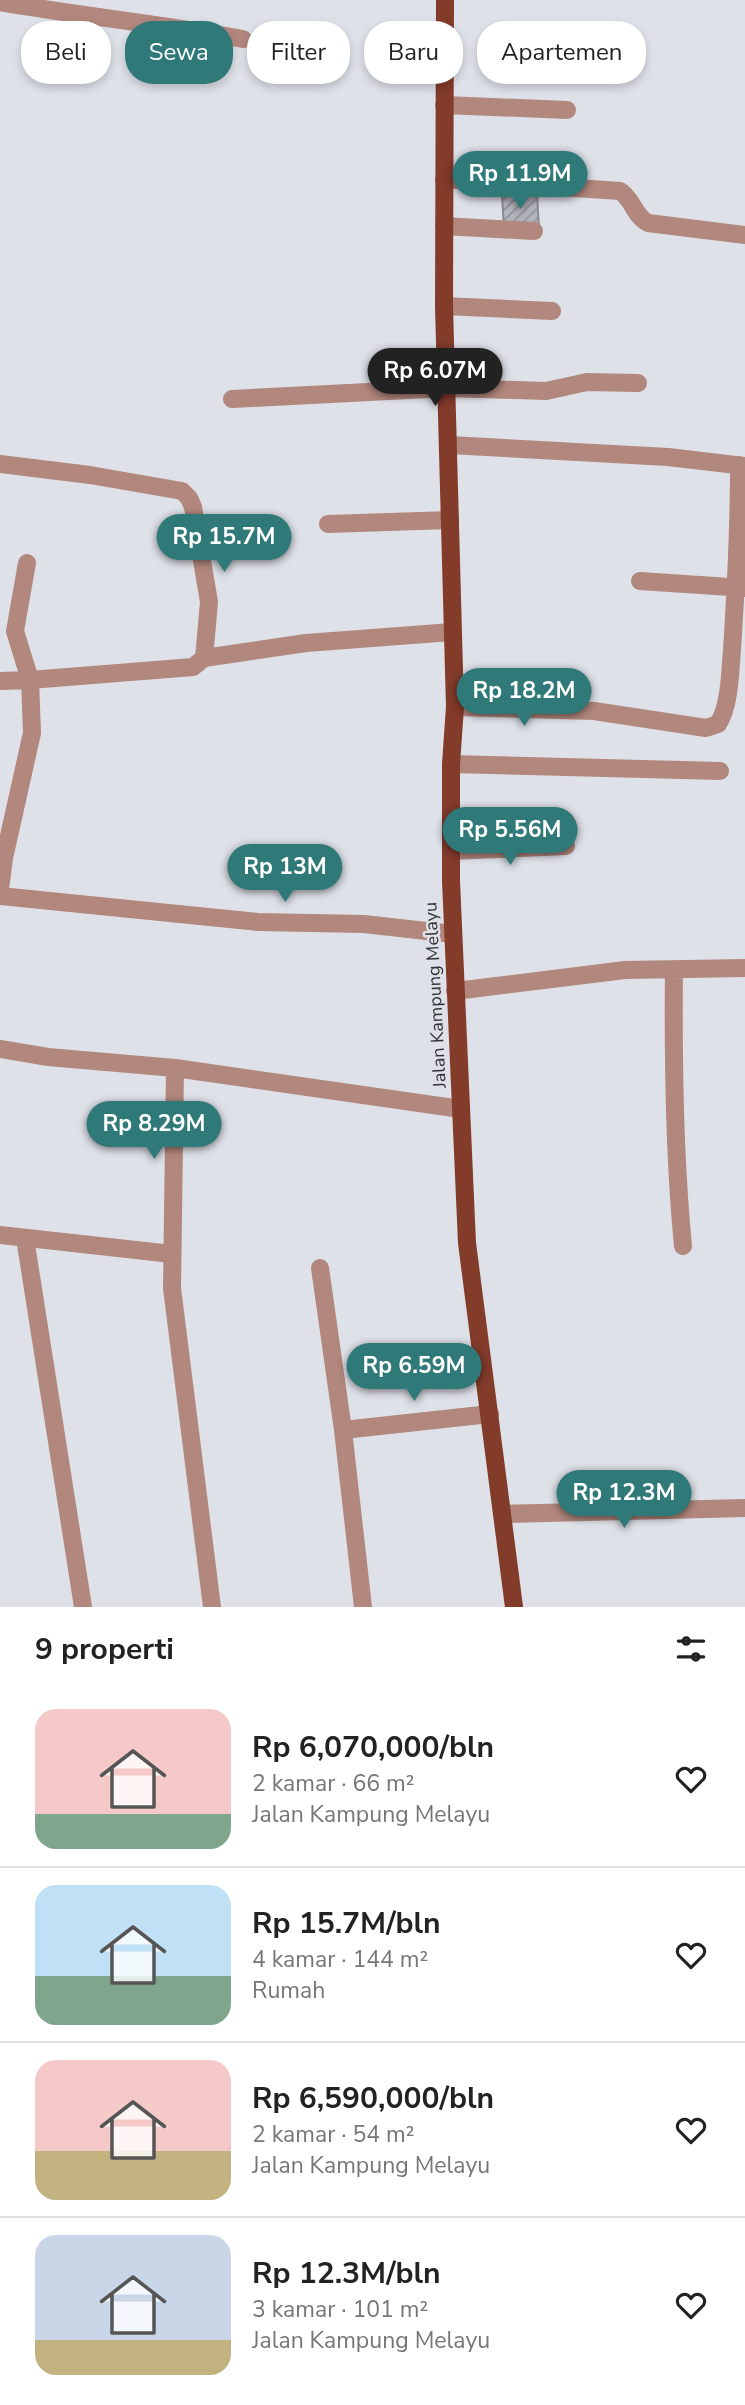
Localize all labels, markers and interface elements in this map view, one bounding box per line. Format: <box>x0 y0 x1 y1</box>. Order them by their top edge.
chip: Beli <box>21 21 111 84</box>
chip: Sewa <box>125 21 233 84</box>
chip: Filter <box>247 21 350 84</box>
chip: Baru <box>364 21 463 84</box>
chip: Apartemen <box>477 21 646 84</box>
pin: Rp 11.9M <box>448 152 592 211</box>
text: Rp 11.9M <box>469 158 571 189</box>
pin: Rp 6.07M <box>363 348 507 408</box>
text: Rp 6.07M <box>384 355 486 386</box>
pin: Rp 15.7M <box>152 514 296 574</box>
text: Rp 15.7M <box>173 521 275 552</box>
pin: Rp 18.2M <box>452 668 596 728</box>
text: Rp 18.2M <box>473 675 575 706</box>
pin: Rp 5.56M <box>438 808 582 867</box>
text: Rp 5.56M <box>459 814 561 845</box>
pin: Rp 13M <box>228 844 342 904</box>
text: Rp 13M <box>243 851 327 882</box>
street label: Jalan Kampung Melayu <box>418 901 452 1090</box>
pin: Rp 8.29M <box>82 1102 226 1161</box>
text: Rp 8.29M <box>103 1108 205 1139</box>
pin: Rp 6.59M <box>342 1344 486 1403</box>
text: Rp 6.59M <box>363 1350 465 1381</box>
pin: Rp 12.3M <box>552 1470 696 1530</box>
text: Rp 12.3M <box>573 1477 675 1508</box>
text: 9 properti <box>35 1629 174 1670</box>
icon: filters <box>672 1630 710 1668</box>
text: Rp 6,070,000/bln <box>252 1727 494 1768</box>
icon: home <box>91 1737 175 1821</box>
icon: heart <box>672 1760 710 1798</box>
text: 2 kamar · 66 m² <box>252 1768 414 1799</box>
text: Jalan Kampung Melayu <box>252 1799 490 1830</box>
text: Rp 15.7M/bln <box>252 1903 441 1944</box>
icon: home <box>91 1913 175 1997</box>
icon: heart <box>672 1936 710 1974</box>
text: 4 kamar · 144 m² <box>252 1944 428 1975</box>
text: Rumah <box>252 1975 325 2006</box>
text: Rp 6,590,000/bln <box>252 2078 494 2119</box>
icon: home <box>91 2088 175 2172</box>
icon: heart <box>672 2111 710 2149</box>
text: 2 kamar · 54 m² <box>252 2119 414 2150</box>
text: Jalan Kampung Melayu <box>252 2150 490 2181</box>
text: Rp 12.3M/bln <box>252 2253 441 2294</box>
icon: home <box>91 2263 175 2347</box>
icon: heart <box>672 2286 710 2324</box>
text: 3 kamar · 101 m² <box>252 2294 428 2325</box>
text: Jalan Kampung Melayu <box>252 2325 490 2356</box>

